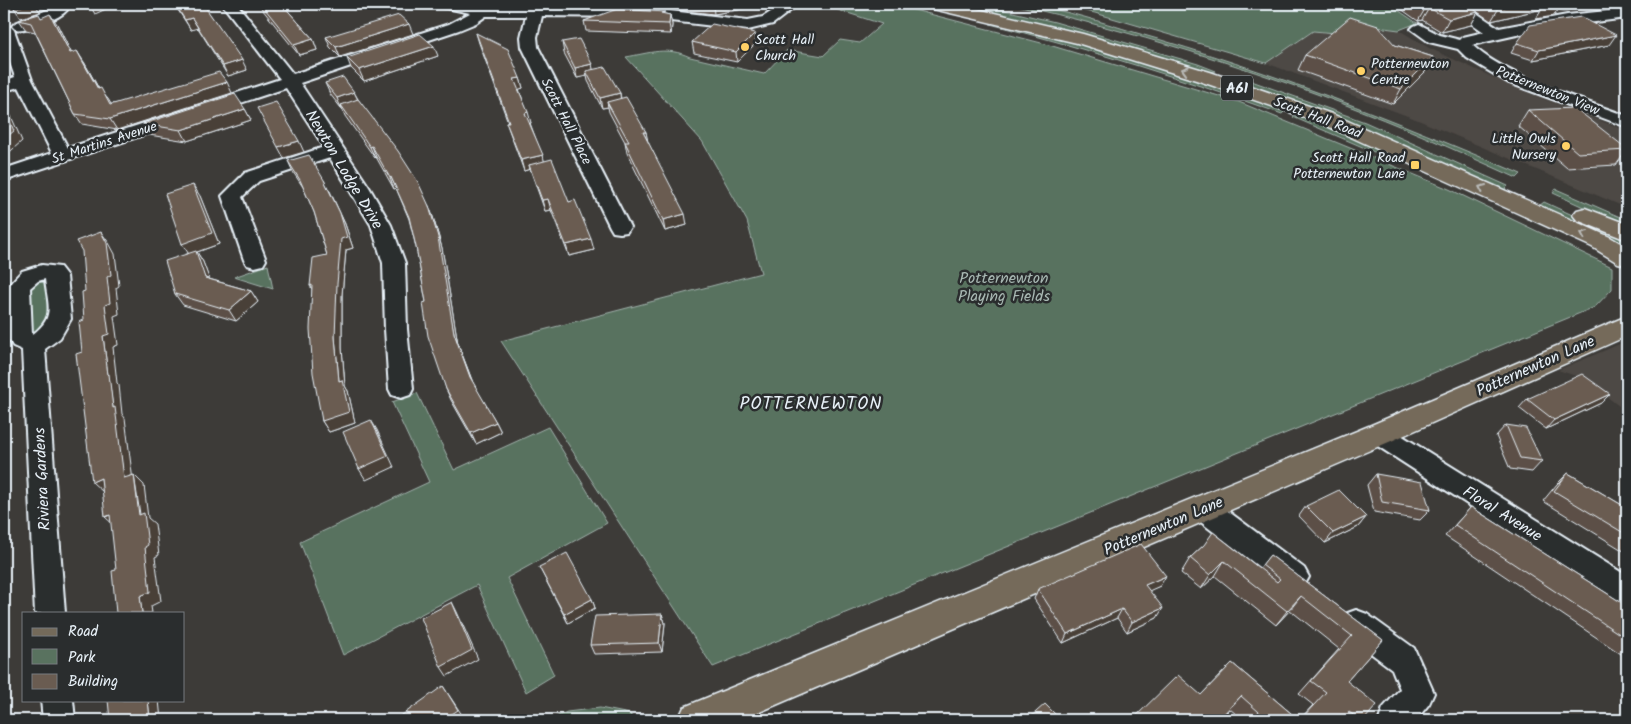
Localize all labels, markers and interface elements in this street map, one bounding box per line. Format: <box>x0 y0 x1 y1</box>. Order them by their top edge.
place label: Scott Hall Church <box>755 29 815 67</box>
marker: Scott Hall Church <box>739 41 751 53</box>
place label: Potternewton Centre <box>1371 53 1449 91</box>
street label: Potternewton View <box>1492 60 1603 122</box>
marker: Potternewton Centre <box>1355 65 1367 77</box>
one-way arrow <box>1181 66 1190 76</box>
street label: Scott Hall Place <box>535 74 598 169</box>
road number: A61 <box>1221 76 1253 100</box>
street label: Scott Hall Road <box>1270 91 1366 145</box>
street label: Newton Lodge Drive <box>298 105 389 234</box>
street label: St Martins Avenue <box>49 115 161 170</box>
place label: Little Owls Nursery <box>1491 128 1556 166</box>
marker: Little Owls Nursery <box>1560 140 1572 152</box>
place label: Scott Hall Road Potternewton Lane <box>1293 147 1406 185</box>
marker: Scott Hall Road Potternewton Lane <box>1409 159 1421 171</box>
one-way arrow <box>1478 184 1487 194</box>
one-way arrow <box>1580 230 1589 241</box>
park label: Potternewton Playing Fields <box>958 266 1050 309</box>
street label: Potternewton Lane <box>1472 329 1599 404</box>
district label: POTTERNEWTON <box>740 390 882 419</box>
street label: Riviera Gardens <box>27 427 58 531</box>
street label: Floral Avenue <box>1458 480 1547 549</box>
street label: Potternewton Lane <box>1100 490 1227 563</box>
legend <box>22 612 185 702</box>
text: Road <box>68 620 99 644</box>
text: Park <box>68 646 96 670</box>
text: Building <box>68 670 118 694</box>

